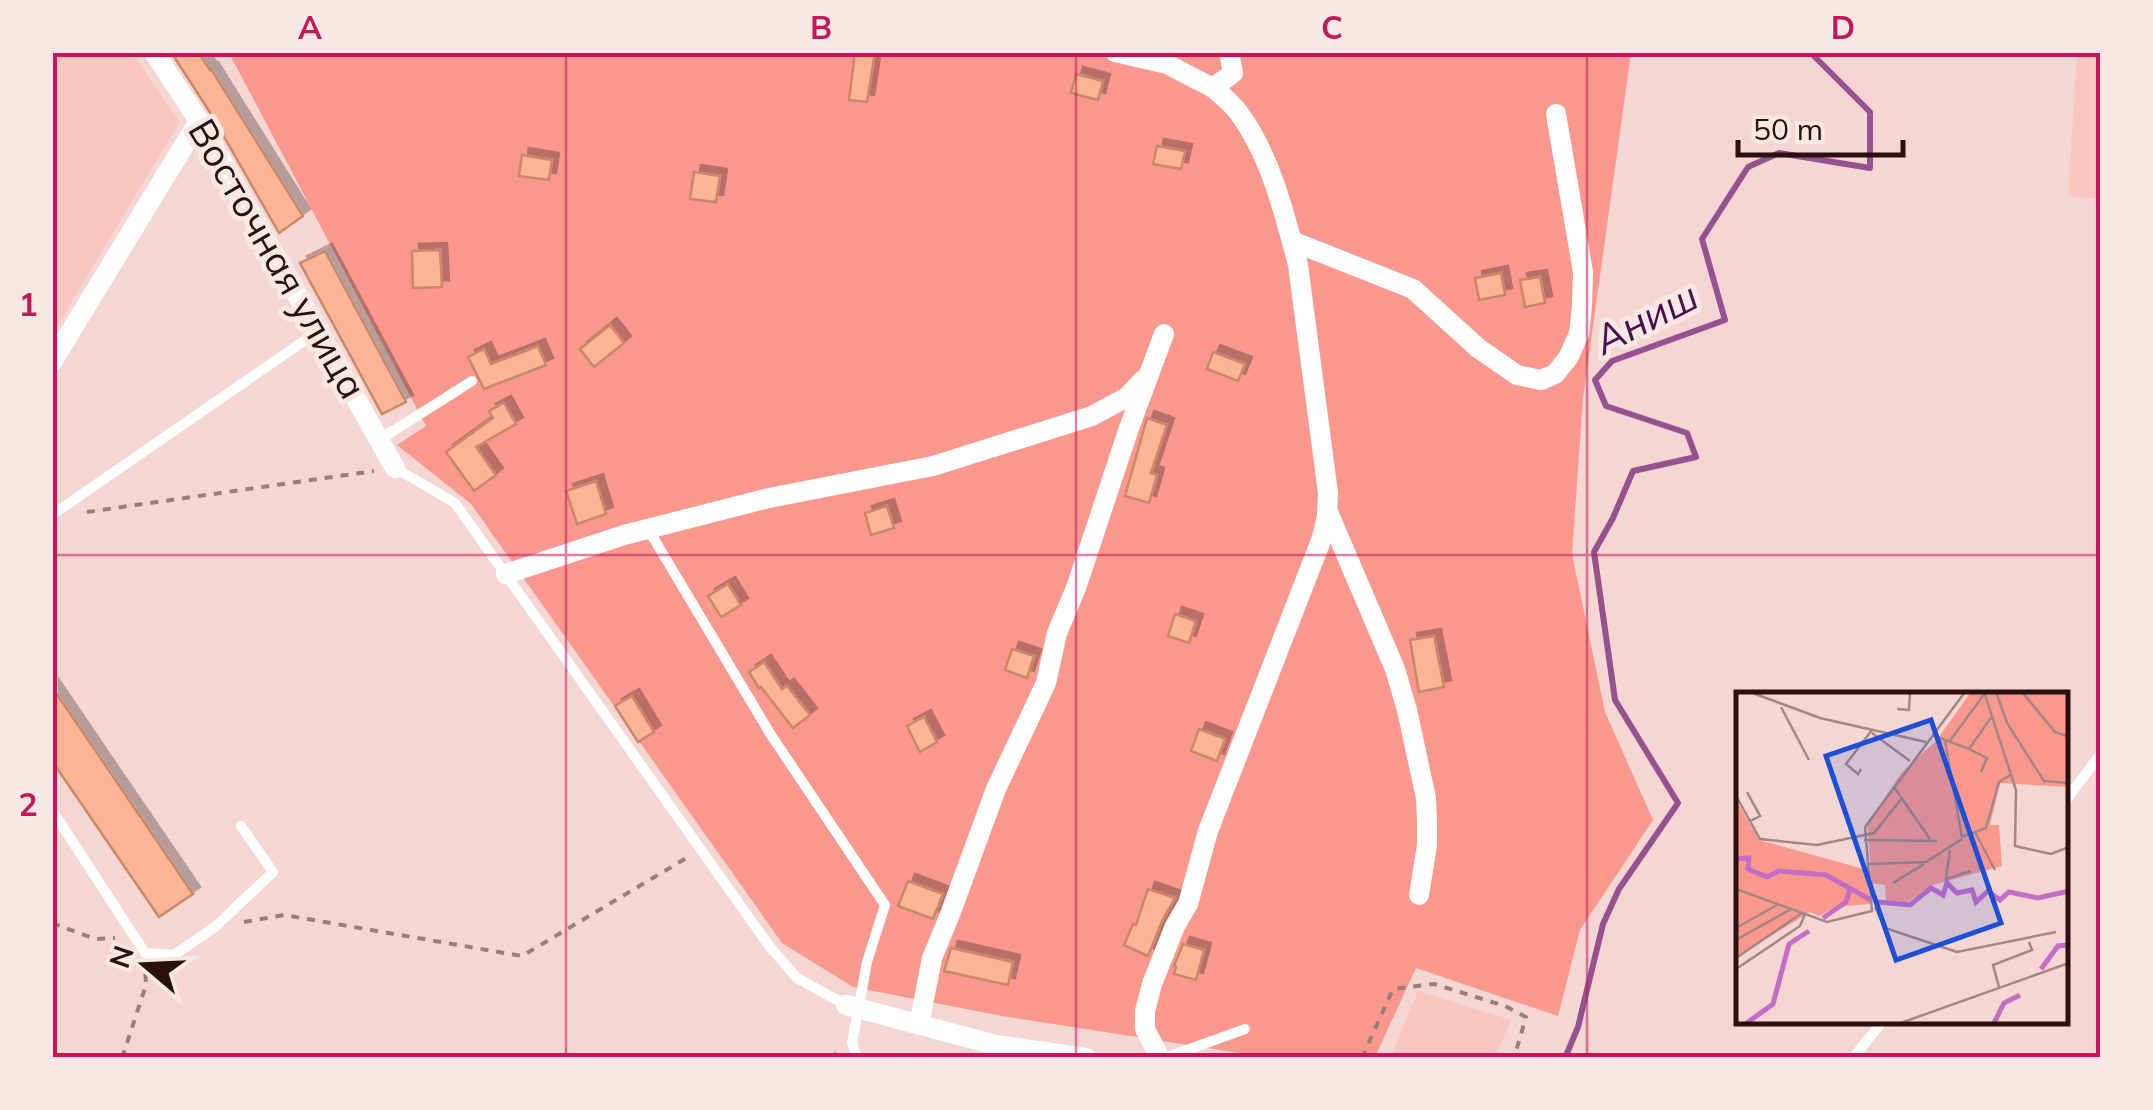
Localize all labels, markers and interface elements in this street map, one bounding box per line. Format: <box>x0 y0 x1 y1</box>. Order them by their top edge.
text: A <box>298 7 322 47</box>
text: B <box>810 7 832 47</box>
text: C <box>1321 7 1343 47</box>
text: D <box>1831 7 1855 47</box>
scale bar <box>1738 95 1903 157</box>
street label: Восточная улица <box>178 110 377 407</box>
text: 50 m <box>1753 110 1823 148</box>
water label: Аниш <box>1584 270 1706 365</box>
text: 1 <box>18 284 38 324</box>
inset map <box>1736 692 2068 1025</box>
text: 2 <box>18 784 38 824</box>
north arrow <box>95 915 195 1015</box>
text: N <box>101 941 141 972</box>

